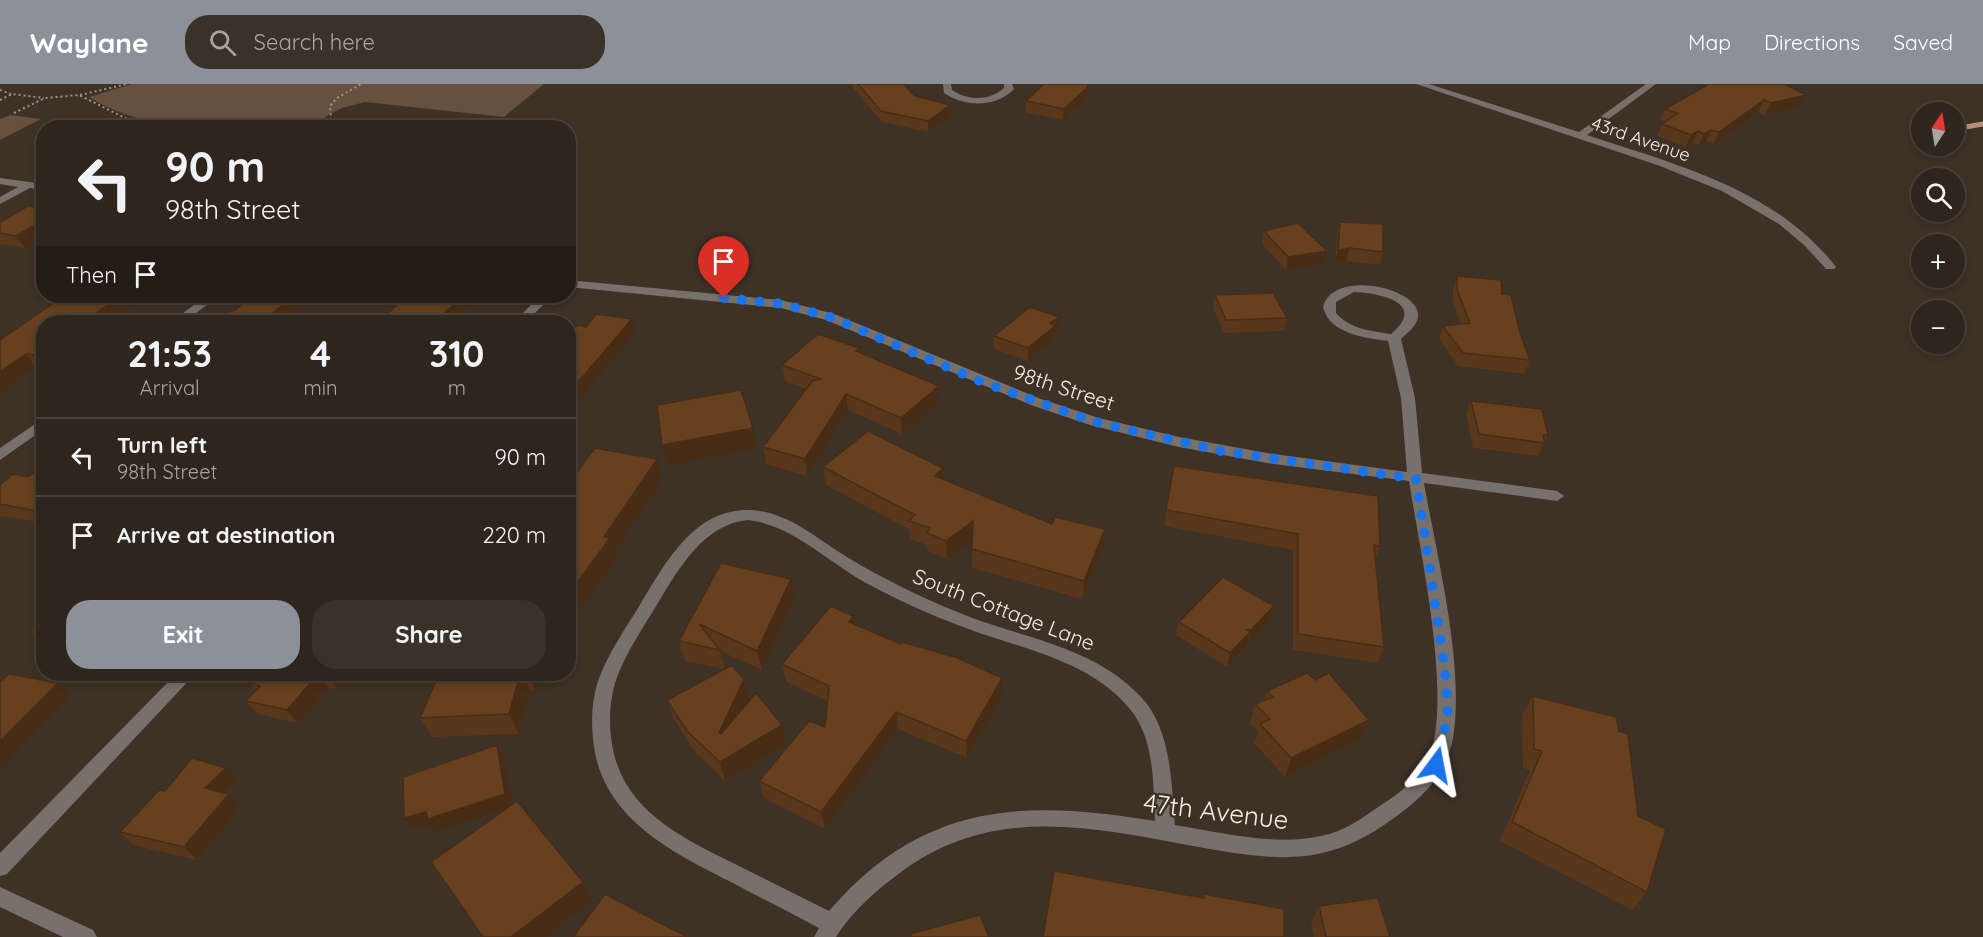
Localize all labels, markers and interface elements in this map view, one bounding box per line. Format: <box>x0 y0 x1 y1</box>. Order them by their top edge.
search box <box>185 15 605 69</box>
text: Waylane <box>30 25 149 60</box>
icon: search <box>206 26 239 59</box>
text: Search here <box>254 28 375 56</box>
text: Map <box>1688 29 1731 55</box>
text: Directions <box>1764 29 1860 55</box>
text: Saved <box>1893 29 1953 55</box>
north arrow <box>1911 102 1965 156</box>
map controls <box>1911 102 1965 354</box>
street label: 43rd Avenue <box>1589 111 1693 167</box>
text: 90 m <box>165 140 265 193</box>
icon: left <box>66 144 144 222</box>
button: search <box>1911 168 1965 222</box>
text: 98th Street <box>165 192 300 226</box>
button: + <box>1911 234 1965 288</box>
pin <box>698 236 749 298</box>
icon: arrive <box>707 245 740 278</box>
icon: arrive <box>129 258 162 291</box>
text: Then <box>66 261 117 289</box>
button: − <box>1911 300 1965 354</box>
text: 21:53 <box>128 331 212 376</box>
text: 4 <box>310 331 331 376</box>
text: 310 <box>429 331 484 376</box>
street label: 98th Street <box>1010 358 1118 416</box>
text: Arrival <box>140 375 200 400</box>
text: min <box>303 375 338 400</box>
text: m <box>448 375 466 400</box>
text: Turn left <box>117 431 207 459</box>
icon: left <box>66 441 99 474</box>
text: 90 m <box>495 443 546 471</box>
text: 98th Street <box>117 459 217 484</box>
icon: arrive <box>66 519 99 552</box>
text: Arrive at destination <box>117 521 335 549</box>
text: 220 m <box>482 521 546 549</box>
street label: South Cottage Lane <box>909 562 1099 656</box>
button: Exit <box>66 600 300 669</box>
button: Share <box>312 600 546 669</box>
position arrow <box>1404 733 1468 797</box>
street label: 47th Avenue <box>1142 786 1290 836</box>

